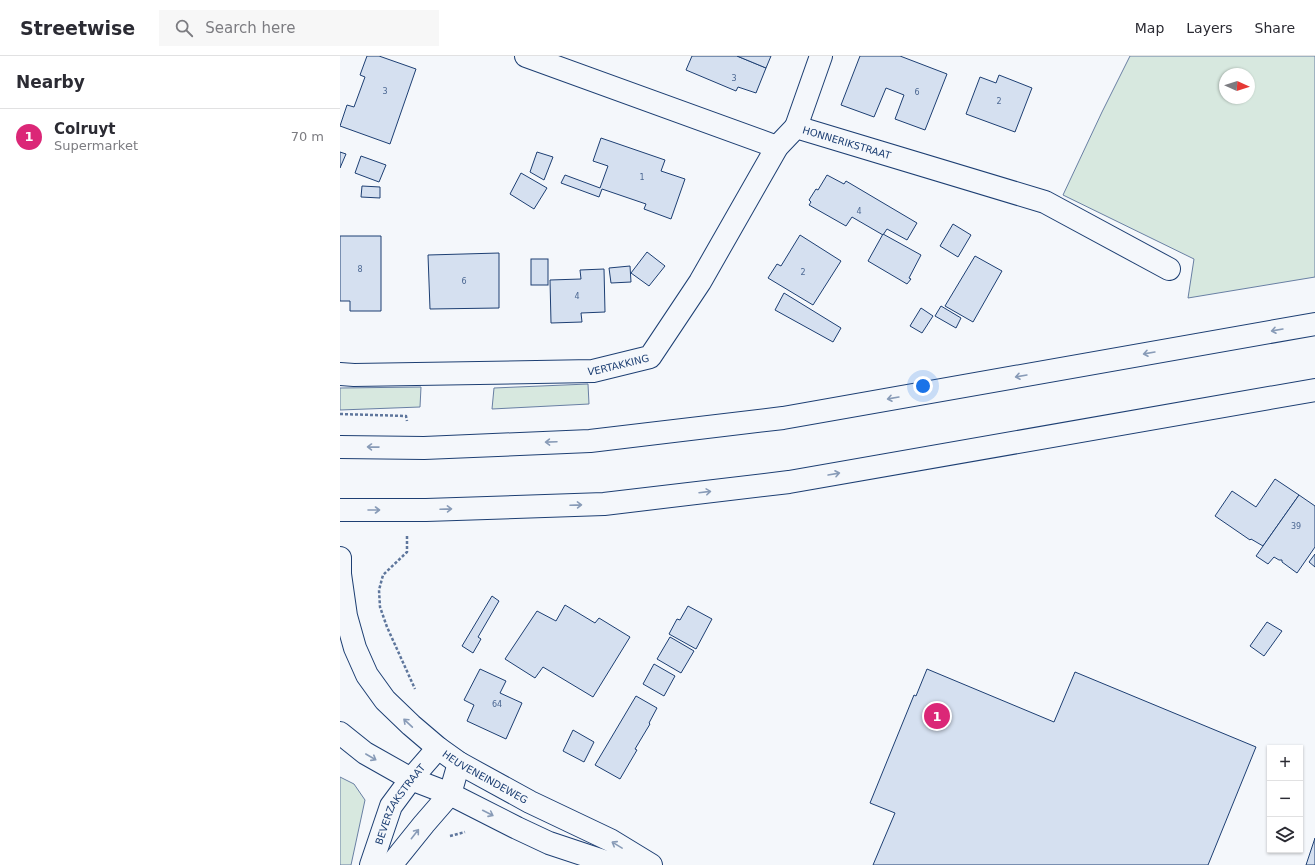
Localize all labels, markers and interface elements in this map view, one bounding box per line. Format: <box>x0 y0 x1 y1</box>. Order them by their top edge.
search box <box>159 10 439 46</box>
text: Streetwise <box>20 17 135 39</box>
icon: search <box>173 17 195 39</box>
text: Search here <box>205 19 295 37</box>
text: Map <box>1135 20 1164 36</box>
text: Layers <box>1186 20 1233 36</box>
text: Share <box>1255 20 1295 36</box>
north arrow <box>1219 68 1255 104</box>
text: Nearby <box>16 72 85 92</box>
house number: 3 <box>731 74 737 83</box>
house number: 3 <box>382 87 388 96</box>
house number: 6 <box>914 88 920 97</box>
house number: 2 <box>996 97 1002 106</box>
text: Colruyt <box>54 120 115 138</box>
street label: HONNERIKSTRAAT <box>801 124 893 161</box>
text: 1 <box>24 129 34 144</box>
text: 70 m <box>291 129 324 144</box>
text: Supermarket <box>54 138 138 153</box>
house number: 1 <box>639 173 645 182</box>
house number: 4 <box>856 207 862 216</box>
house number: 8 <box>357 265 363 274</box>
house number: 2 <box>800 268 806 277</box>
house number: 6 <box>461 277 467 286</box>
house number: 4 <box>574 292 580 301</box>
one-way arrow <box>1270 327 1283 335</box>
one-way arrow <box>1142 349 1155 357</box>
street label: VERTAKKING <box>587 352 650 377</box>
one-way arrow <box>1014 372 1027 380</box>
your location <box>913 376 933 396</box>
one-way arrow <box>886 395 899 403</box>
one-way arrow <box>545 439 558 446</box>
one-way arrow <box>367 443 380 451</box>
one-way arrow <box>827 470 840 478</box>
one-way arrow <box>698 488 711 496</box>
one-way arrow <box>569 501 582 508</box>
one-way arrow <box>439 505 452 513</box>
one-way arrow <box>367 506 380 514</box>
house number: 39 <box>1291 522 1301 531</box>
house number: 64 <box>492 700 502 709</box>
pin: 1 <box>924 701 950 731</box>
one-way arrow <box>403 718 414 727</box>
map controls <box>1267 745 1303 853</box>
button: + <box>1267 745 1303 781</box>
street label: HEUVENEINDEWEG <box>441 748 530 805</box>
one-way arrow <box>365 753 377 761</box>
street label: BEVERZAKSTRAAT <box>373 761 428 846</box>
button: − <box>1267 781 1303 817</box>
one-way arrow <box>482 810 494 818</box>
button: layers <box>1267 817 1303 853</box>
one-way arrow <box>411 829 420 840</box>
one-way arrow <box>611 840 623 848</box>

